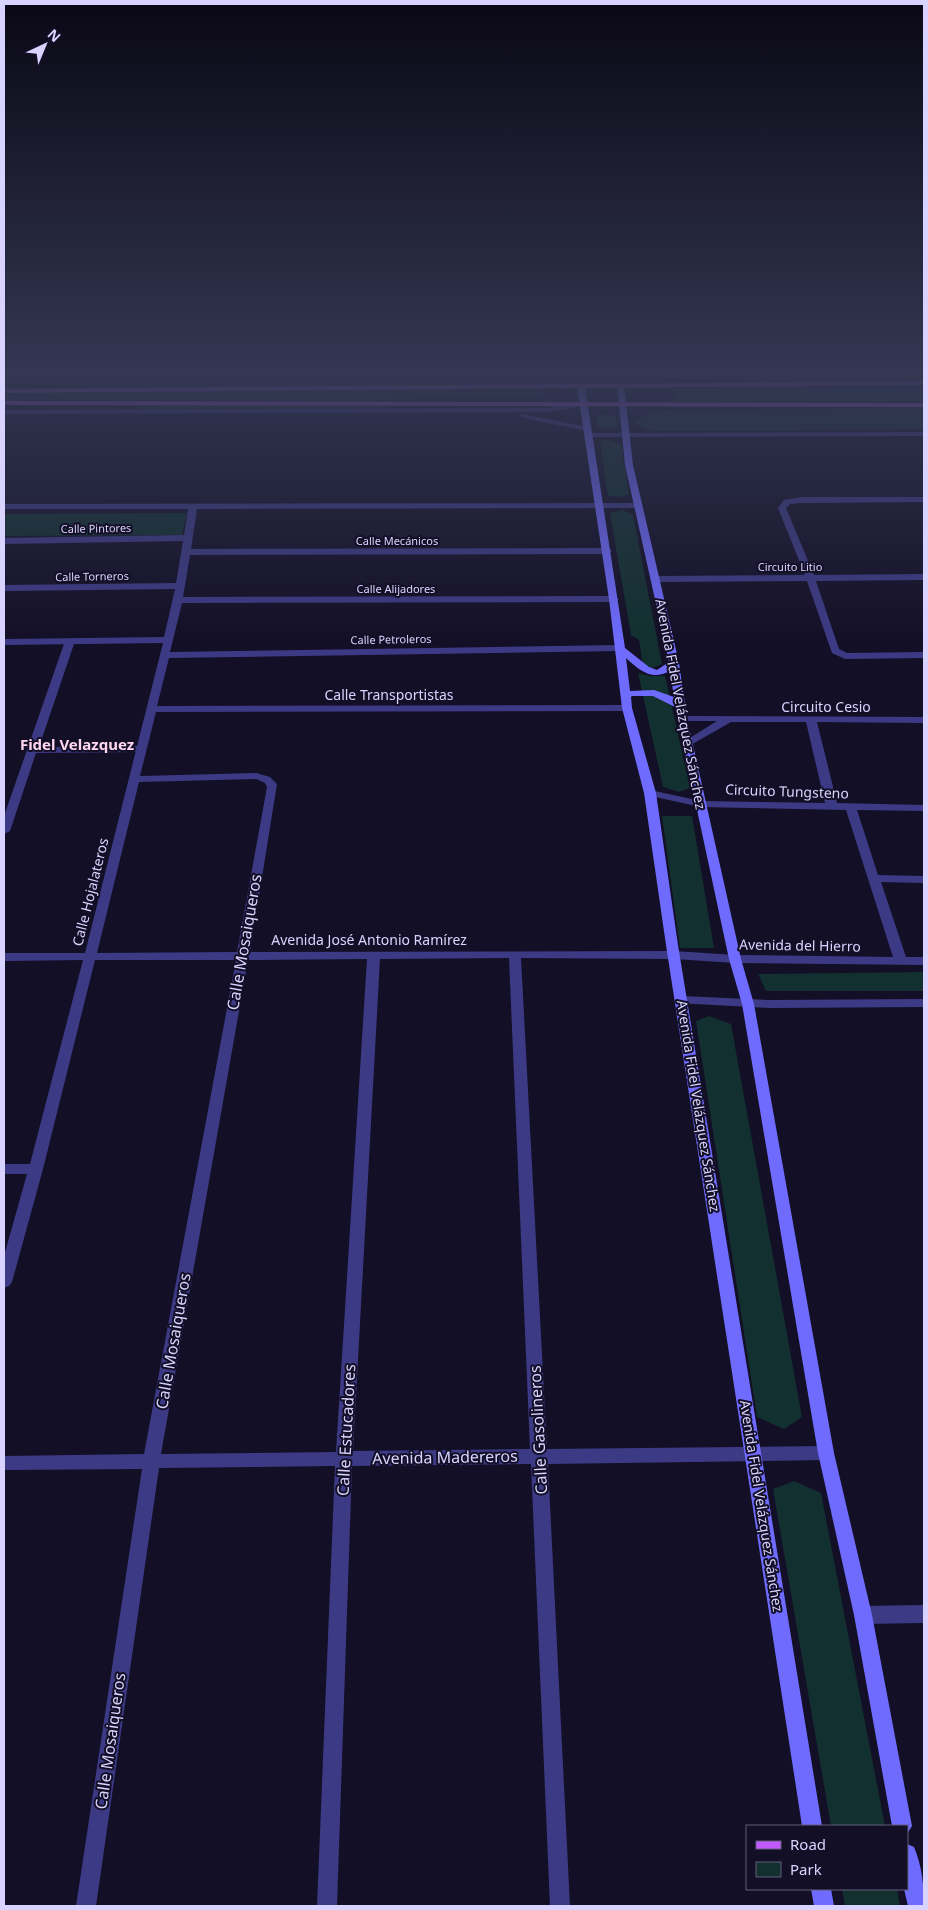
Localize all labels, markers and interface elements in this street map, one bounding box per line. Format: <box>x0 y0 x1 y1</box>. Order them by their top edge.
north arrow <box>20 20 70 70</box>
text: N <box>44 24 65 46</box>
street label: Calle Pintores <box>61 520 131 536</box>
street label: Calle Mecánicos <box>356 533 438 548</box>
street label: Circuito Litio <box>758 559 823 574</box>
street label: Calle Torneros <box>55 568 129 584</box>
street label: Calle Alijadores <box>357 581 435 596</box>
street label: Avenida Fidel Velázquez Sánchez <box>651 597 711 811</box>
street label: Calle Petroleros <box>350 631 432 647</box>
street label: Calle Transportistas <box>324 685 454 704</box>
street label: Circuito Cesio <box>781 697 871 716</box>
district label: Fidel Velazquez <box>20 734 134 754</box>
street label: Circuito Tungsteno <box>725 779 849 803</box>
street label: Calle Hojalateros <box>67 836 113 948</box>
street label: Calle Mosaiqueros <box>221 872 267 1012</box>
street label: Avenida José Antonio Ramírez <box>271 930 467 949</box>
street label: Avenida del Hierro <box>739 934 861 956</box>
street label: Avenida Fidel Velázquez Sánchez <box>673 999 725 1214</box>
street label: Calle Mosaiqueros <box>150 1271 196 1411</box>
street label: Calle Estucadores <box>332 1364 360 1496</box>
street label: Calle Gasolineros <box>524 1365 552 1495</box>
street label: Avenida Fidel Velázquez Sánchez <box>736 1399 788 1614</box>
street label: Avenida Madereros <box>372 1445 518 1469</box>
street label: Calle Mosaiqueros <box>90 1671 130 1811</box>
legend <box>746 1825 908 1890</box>
text: Road <box>790 1834 826 1854</box>
text: Park <box>790 1859 822 1879</box>

